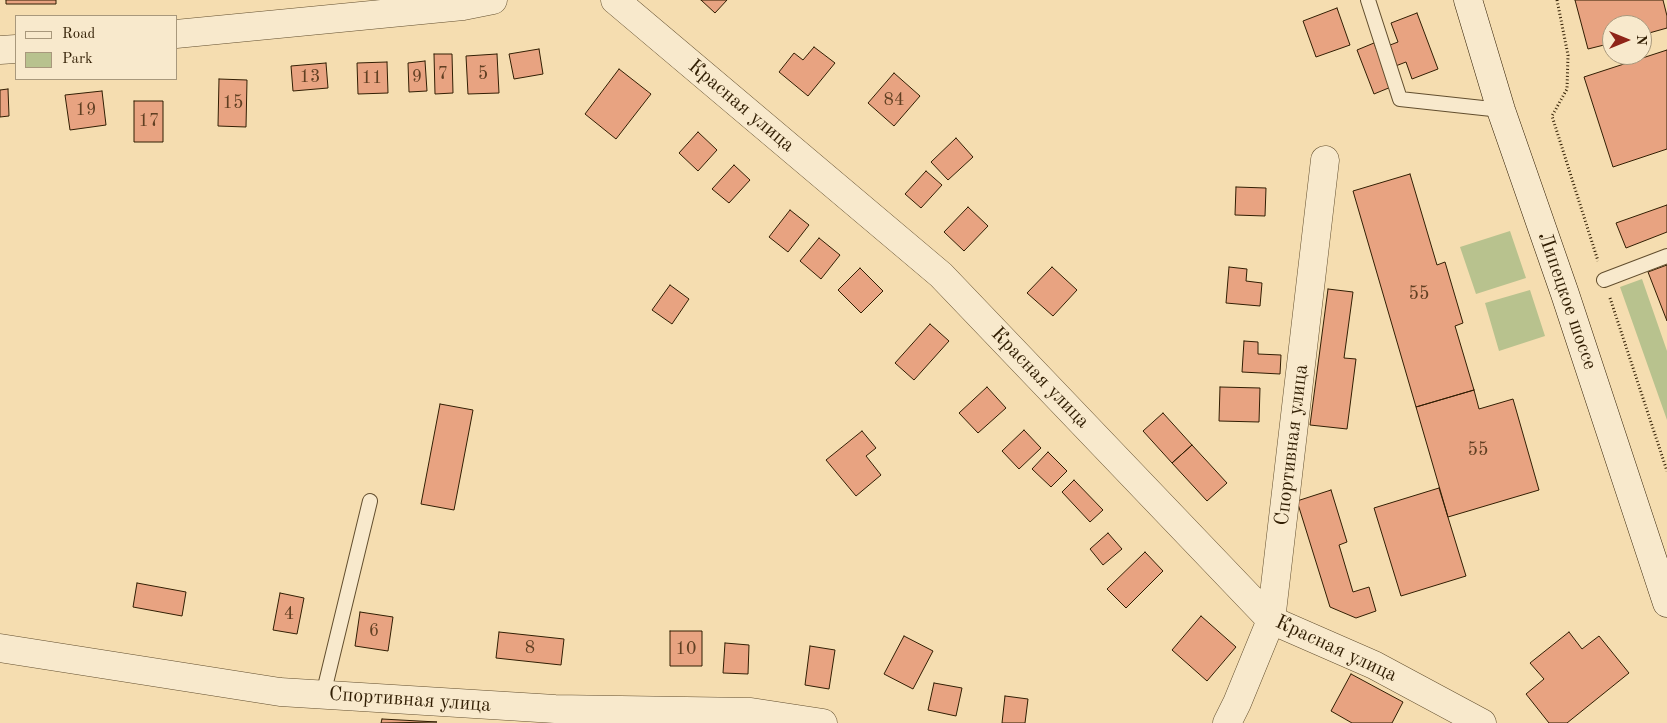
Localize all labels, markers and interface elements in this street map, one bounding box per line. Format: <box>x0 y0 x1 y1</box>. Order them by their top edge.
legend <box>15 15 178 80</box>
north arrow <box>1602 15 1652 65</box>
text: Road <box>62 27 95 42</box>
text: N <box>1634 35 1648 45</box>
text: Park <box>62 52 93 67</box>
street label: Красная улица <box>683 55 799 157</box>
house number: 7 <box>438 63 448 85</box>
house number: 5 <box>478 63 488 85</box>
house number: 13 <box>300 66 320 88</box>
house number: 9 <box>412 66 422 88</box>
house number: 11 <box>362 67 382 89</box>
house number: 84 <box>884 89 904 111</box>
house number: 15 <box>223 92 243 114</box>
house number: 19 <box>76 99 96 121</box>
house number: 17 <box>139 110 159 132</box>
street label: Липецкое шоссе <box>1532 229 1602 373</box>
house number: 55 <box>1409 283 1429 305</box>
street label: Красная улица <box>986 322 1094 434</box>
street label: Спортивная улица <box>1270 363 1314 527</box>
house number: 55 <box>1468 439 1488 461</box>
house number: 4 <box>284 603 294 625</box>
street label: Красная улица <box>1271 610 1401 688</box>
house number: 6 <box>369 620 379 642</box>
house number: 8 <box>525 637 535 659</box>
house number: 10 <box>676 638 696 660</box>
street label: Спортивная улица <box>328 682 492 718</box>

